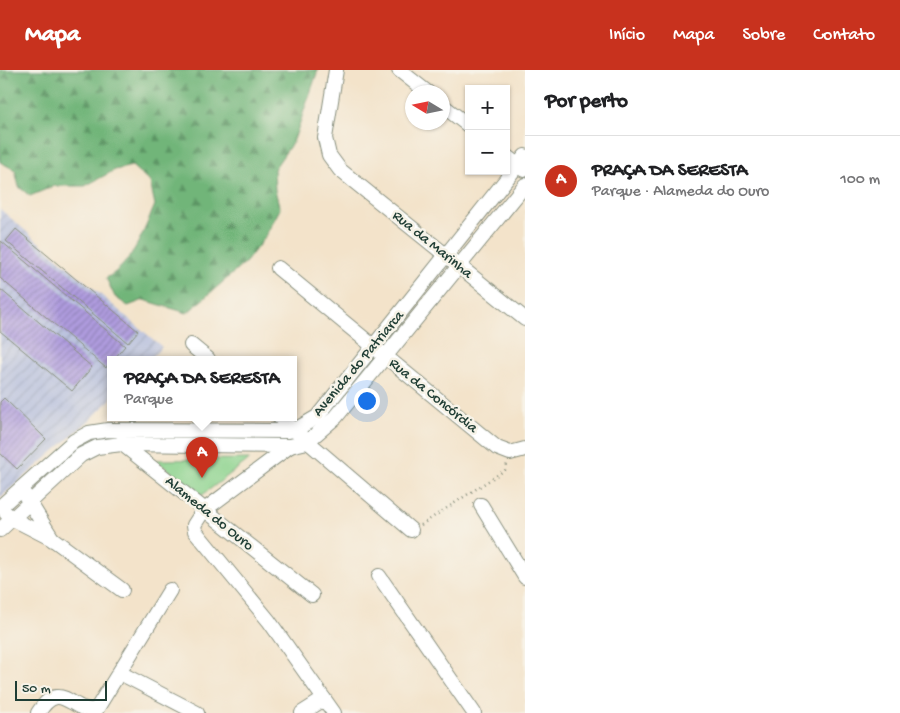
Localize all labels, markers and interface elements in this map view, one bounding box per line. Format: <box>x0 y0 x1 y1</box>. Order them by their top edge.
text: Mapa <box>25 21 80 50</box>
text: Início <box>609 25 645 46</box>
text: Mapa <box>673 25 714 46</box>
text: Sobre <box>742 25 785 46</box>
text: Contato <box>813 25 875 46</box>
north arrow <box>405 85 450 130</box>
map controls <box>465 85 510 175</box>
button: + <box>465 85 510 130</box>
text: Por perto <box>545 90 628 115</box>
button: − <box>465 130 510 175</box>
text: PRAÇA DA SERESTA <box>592 160 748 183</box>
text: A <box>556 171 566 190</box>
text: 100 m <box>840 171 880 190</box>
text: Parque · Alameda do Ouro <box>592 183 769 202</box>
street label: Rua da Marinha <box>388 207 476 283</box>
street label: Avenida do Patriarca <box>309 307 409 421</box>
street label: Rua da Concórdia <box>385 355 482 438</box>
popup <box>107 356 297 421</box>
text: PRAÇA DA SERESTA <box>124 368 280 391</box>
your location <box>354 388 380 414</box>
text: Parque <box>124 391 173 410</box>
pin: A <box>186 437 218 478</box>
street label: Alameda do Ouro <box>161 473 257 555</box>
scale bar <box>15 678 108 701</box>
text: 50 m <box>22 681 51 698</box>

